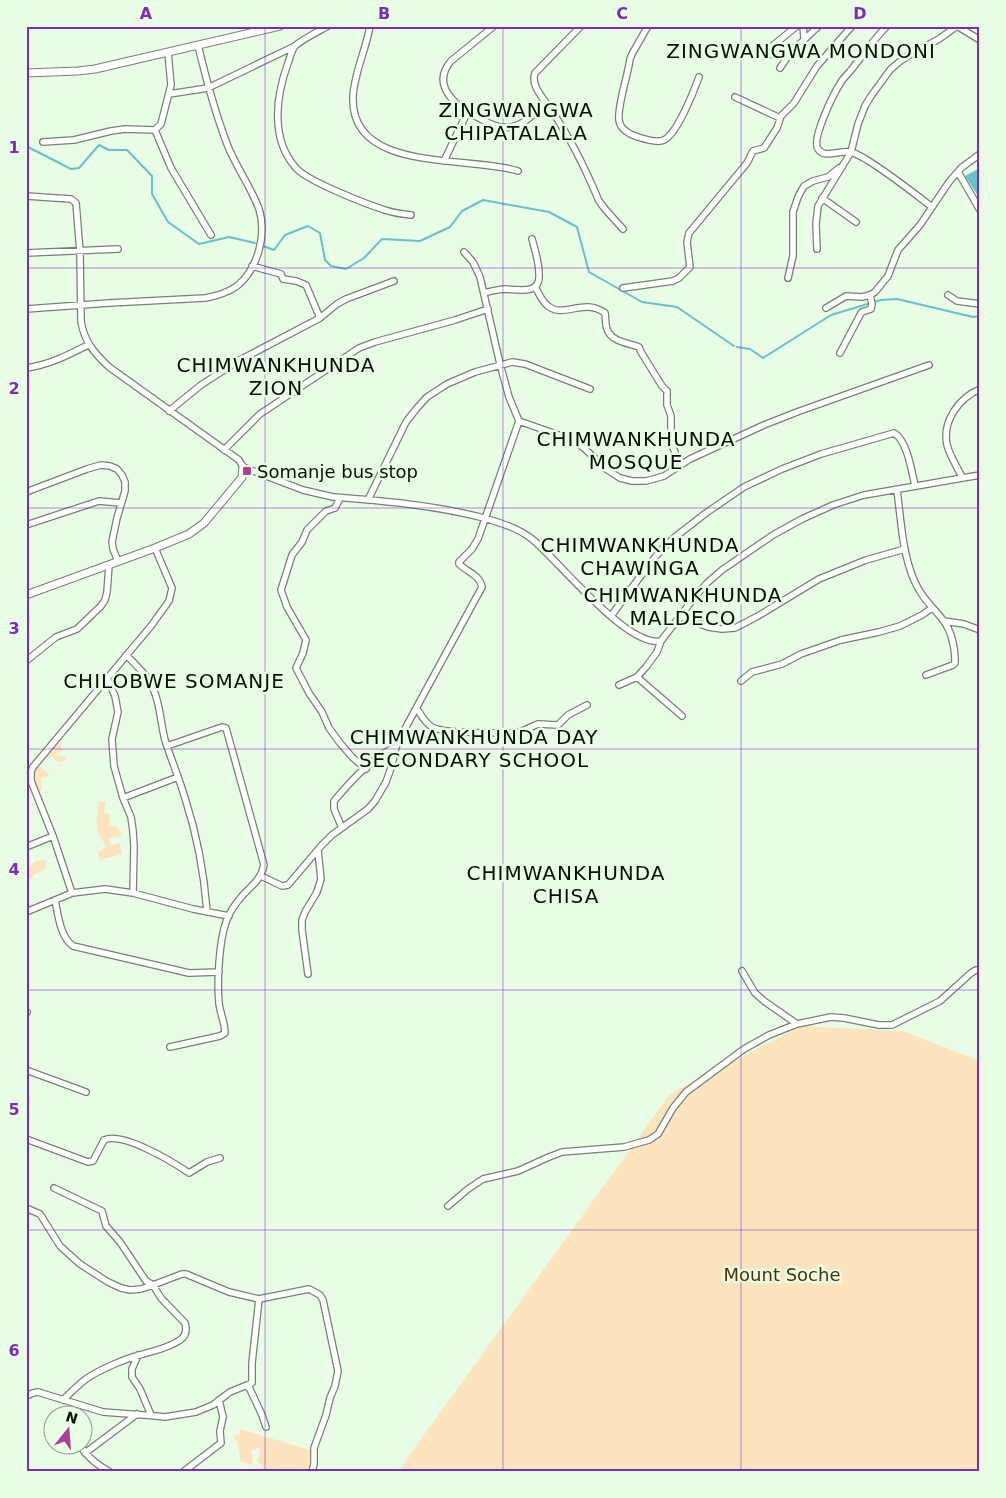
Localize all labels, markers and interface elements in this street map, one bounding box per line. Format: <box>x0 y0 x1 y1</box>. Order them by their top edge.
text: A <box>140 4 153 23</box>
text: B <box>378 4 390 23</box>
text: C <box>616 4 628 23</box>
text: D <box>853 4 867 23</box>
district label: ZINGWANGWA MONDONI <box>666 39 936 63</box>
district label: ZINGWANGWA CHIPATALALA <box>438 98 594 145</box>
text: 1 <box>8 138 20 157</box>
district label: CHIMWANKHUNDA ZION <box>177 353 375 400</box>
text: 2 <box>8 379 20 398</box>
district label: CHIMWANKHUNDA MOSQUE <box>537 427 735 474</box>
place label: Somanje bus stop <box>257 461 418 482</box>
marker: Somanje bus stop <box>241 465 253 477</box>
district label: CHIMWANKHUNDA CHAWINGA <box>541 533 739 580</box>
district label: CHIMWANKHUNDA MALDECO <box>584 583 782 630</box>
text: 3 <box>8 619 20 638</box>
district label: CHILOBWE SOMANJE <box>63 669 285 693</box>
district label: CHIMWANKHUNDA DAY SECONDARY SCHOOL <box>350 725 598 772</box>
text: 4 <box>8 860 20 879</box>
district label: CHIMWANKHUNDA CHISA <box>467 861 665 908</box>
text: 5 <box>8 1100 20 1119</box>
park label: Mount Soche <box>724 1264 840 1285</box>
text: 6 <box>8 1341 20 1360</box>
north arrow <box>42 1406 92 1456</box>
text: N <box>64 1408 80 1427</box>

